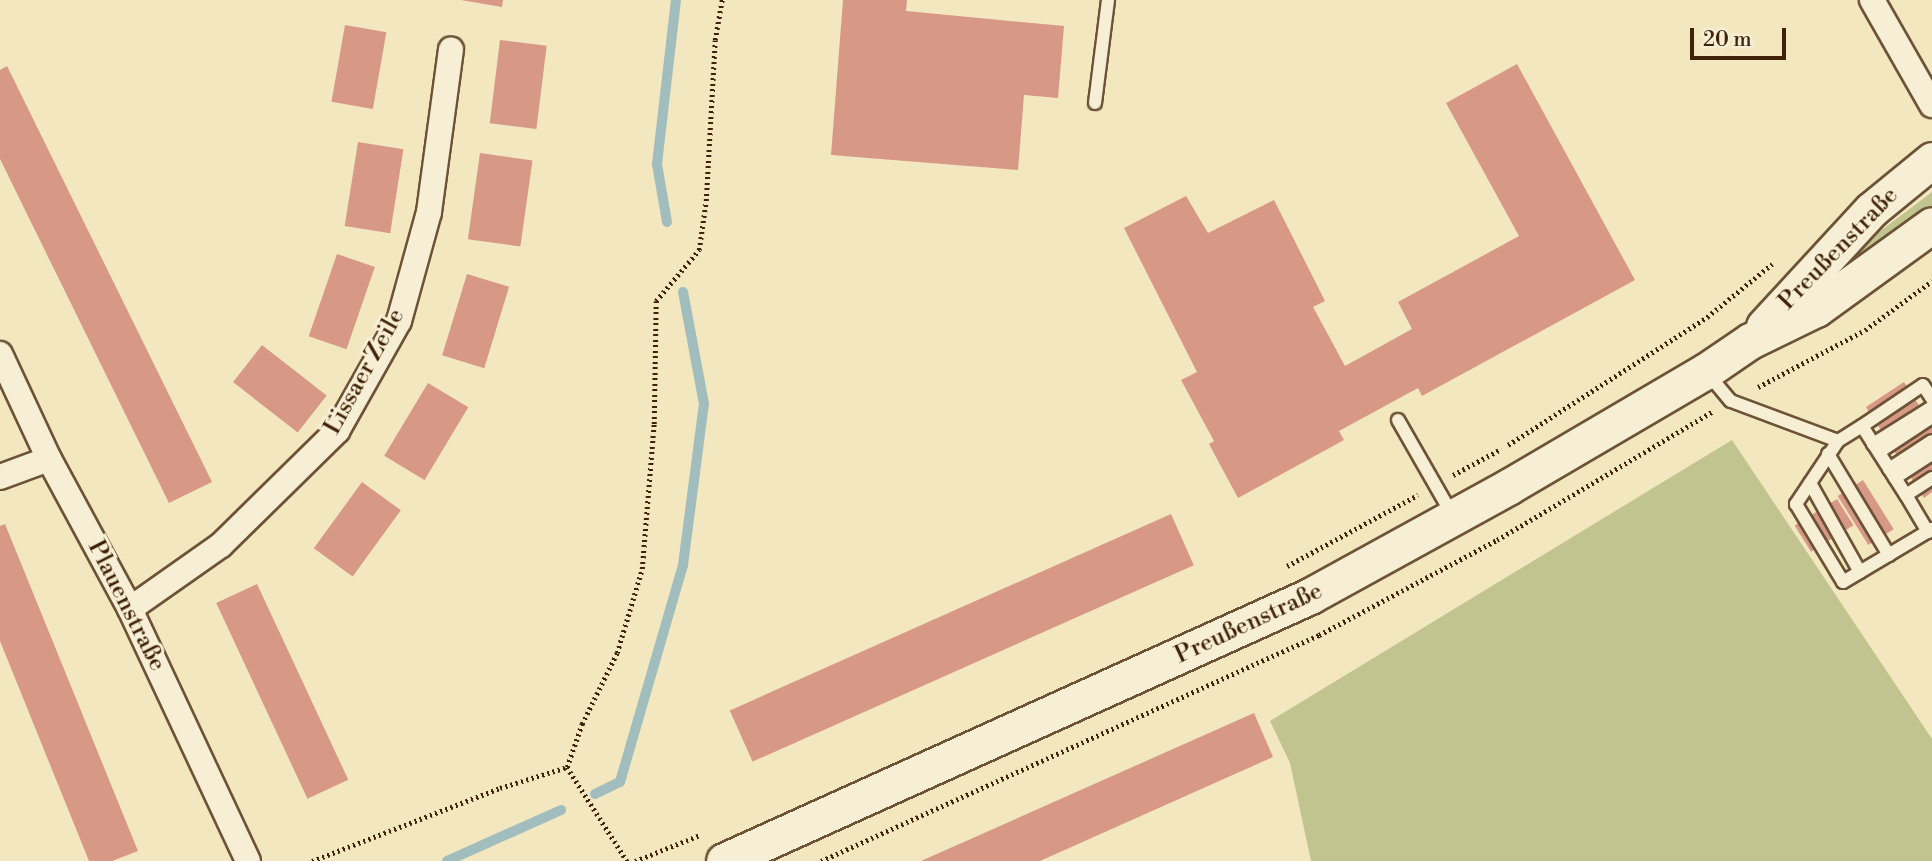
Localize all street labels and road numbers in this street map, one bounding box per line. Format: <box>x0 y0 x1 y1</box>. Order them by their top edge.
street label: Preußenstraße <box>1773 182 1905 316</box>
street label: Lissaer Zeile <box>319 304 411 440</box>
street label: Plauenstraße <box>81 536 171 676</box>
street label: Preußenstraße <box>1171 577 1327 671</box>

